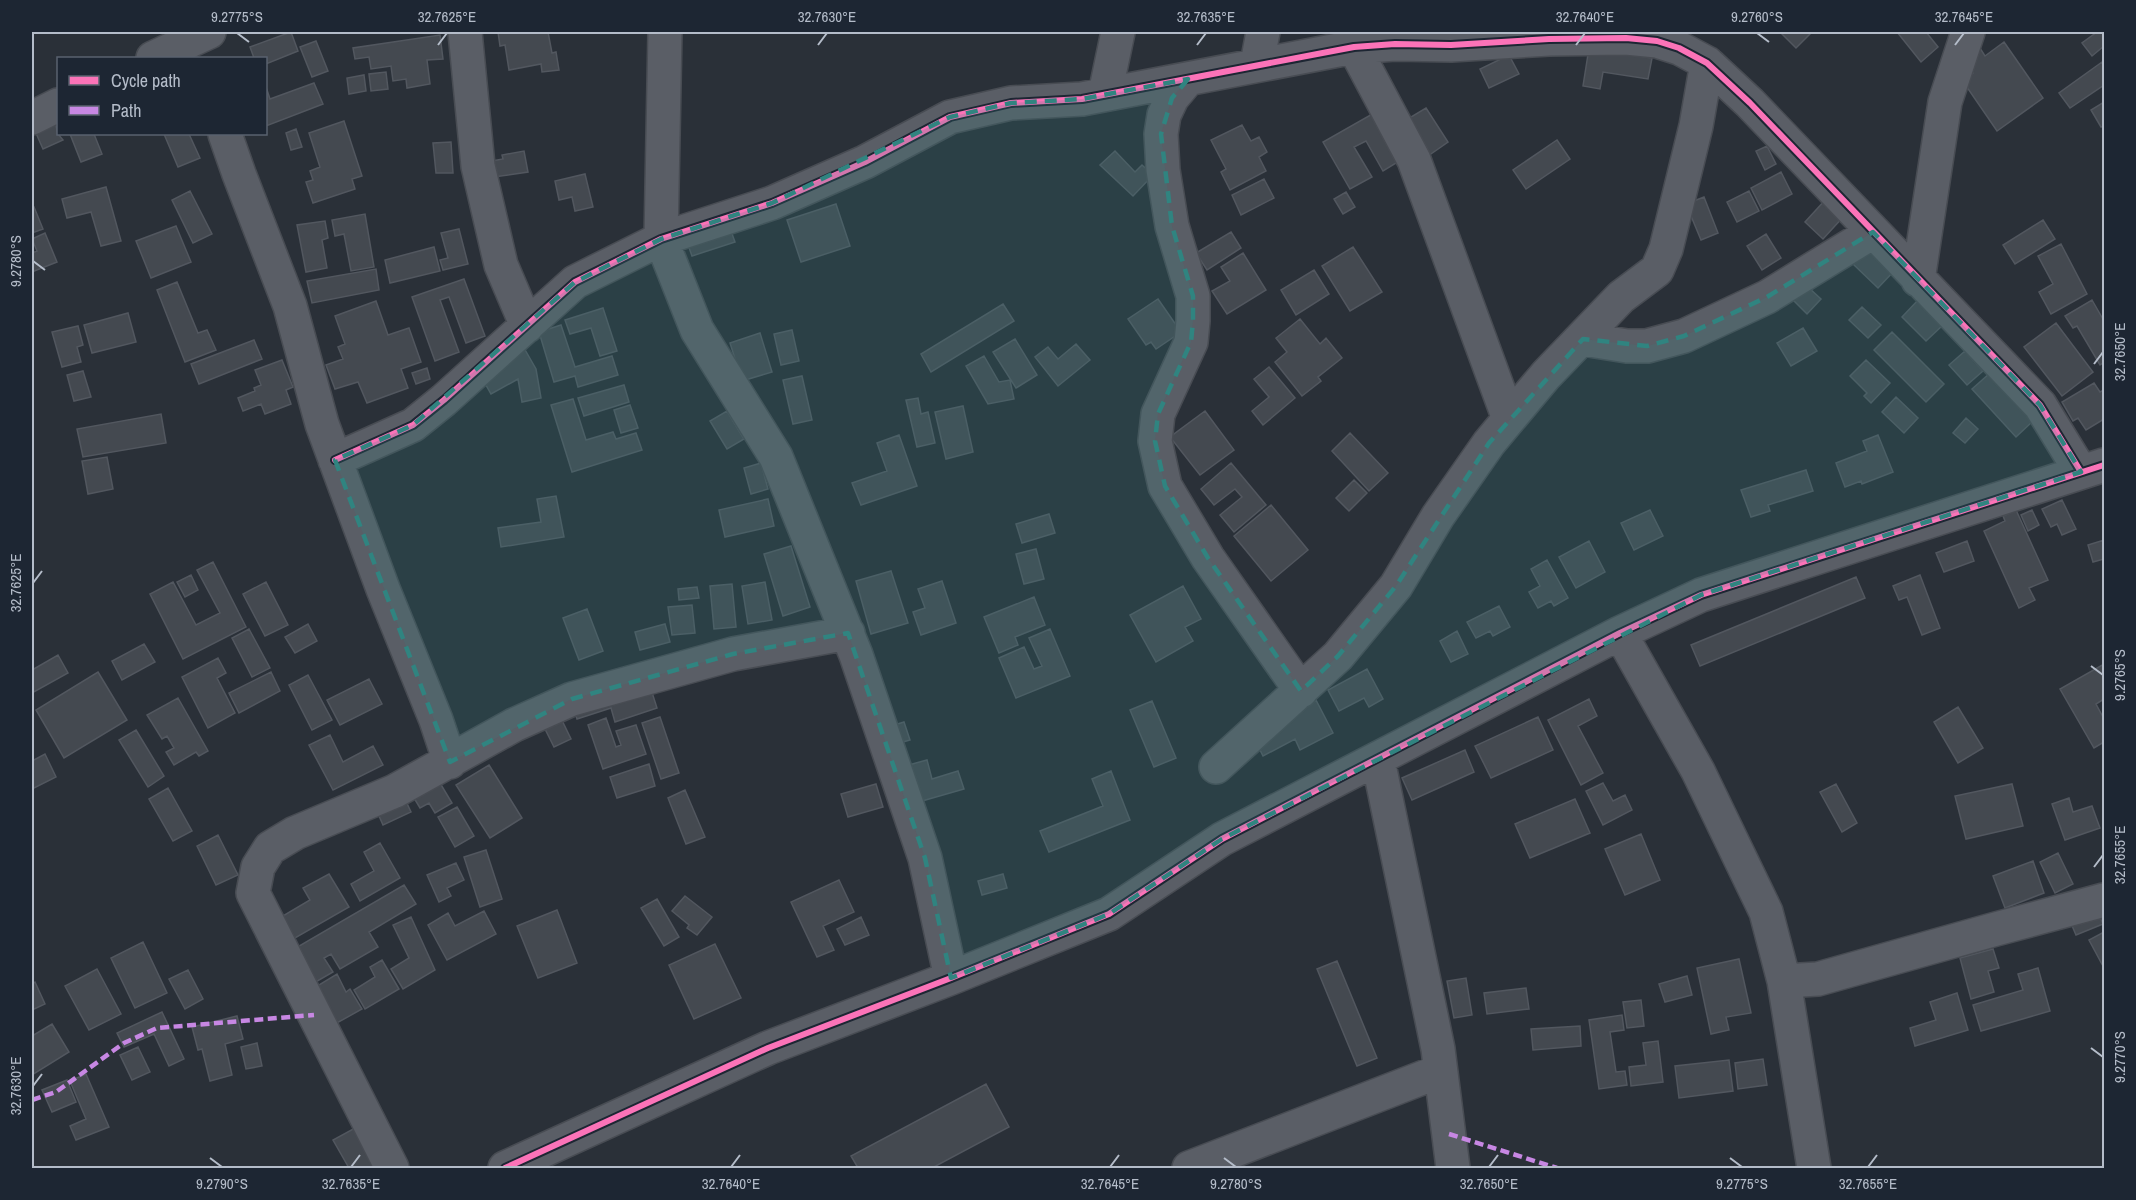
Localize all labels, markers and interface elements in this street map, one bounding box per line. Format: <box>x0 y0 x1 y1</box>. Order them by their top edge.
text: 9.2775°S <box>211 6 263 27</box>
text: 32.7625°E <box>418 6 476 27</box>
text: 32.7630°E <box>798 6 856 27</box>
text: 32.7635°E <box>1177 6 1235 27</box>
text: 32.7640°E <box>1556 6 1614 27</box>
text: 9.2760°S <box>1731 6 1783 27</box>
text: 32.7645°E <box>1935 6 1993 27</box>
legend <box>57 57 267 135</box>
text: Cycle path <box>111 68 181 93</box>
text: Path <box>111 98 141 123</box>
text: 9.2780°S <box>5 235 26 287</box>
text: 32.7650°E <box>2109 323 2130 381</box>
text: 32.7625°E <box>5 554 26 612</box>
text: 9.2765°S <box>2109 649 2130 701</box>
text: 32.7655°E <box>2109 826 2130 884</box>
text: 9.2770°S <box>2109 1031 2130 1083</box>
text: 32.7630°E <box>5 1057 26 1115</box>
text: 9.2790°S <box>196 1173 248 1194</box>
text: 32.7635°E <box>322 1173 380 1194</box>
text: 32.7640°E <box>702 1173 760 1194</box>
text: 32.7645°E <box>1081 1173 1139 1194</box>
text: 9.2780°S <box>1210 1173 1262 1194</box>
text: 32.7650°E <box>1460 1173 1518 1194</box>
text: 9.2775°S <box>1716 1173 1768 1194</box>
text: 32.7655°E <box>1839 1173 1897 1194</box>

